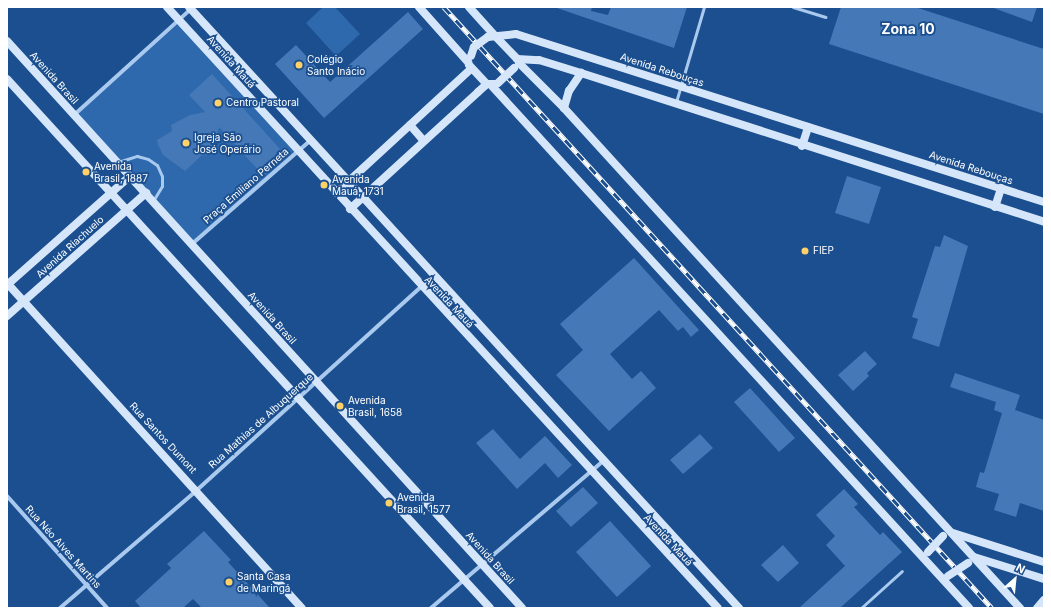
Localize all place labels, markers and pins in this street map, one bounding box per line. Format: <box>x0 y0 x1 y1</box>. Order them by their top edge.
place label: Colégio Santo Inácio <box>307 53 365 76</box>
marker: Colégio Santo Inácio <box>294 60 304 70</box>
place label: Centro Pastoral <box>226 97 299 109</box>
marker: Centro Pastoral <box>213 98 223 108</box>
place label: Igreja São José Operário <box>194 131 261 154</box>
marker: Igreja São José Operário <box>181 138 191 148</box>
place label: Avenida Brasil, 1887 <box>94 160 148 184</box>
marker: Avenida Brasil, 1887 <box>81 167 91 177</box>
place label: Avenida Mauá, 1731 <box>332 173 384 196</box>
marker: Avenida Mauá, 1731 <box>319 180 329 190</box>
place label: FIEP <box>813 245 834 257</box>
marker: FIEP <box>800 246 810 256</box>
place label: Avenida Brasil, 1658 <box>348 394 402 418</box>
marker: Avenida Brasil, 1658 <box>335 401 345 411</box>
place label: Avenida Brasil, 1577 <box>397 491 450 514</box>
marker: Avenida Brasil, 1577 <box>384 498 394 508</box>
place label: Santa Casa de Maringá <box>237 570 291 594</box>
marker: Santa Casa de Maringá <box>224 577 234 587</box>

